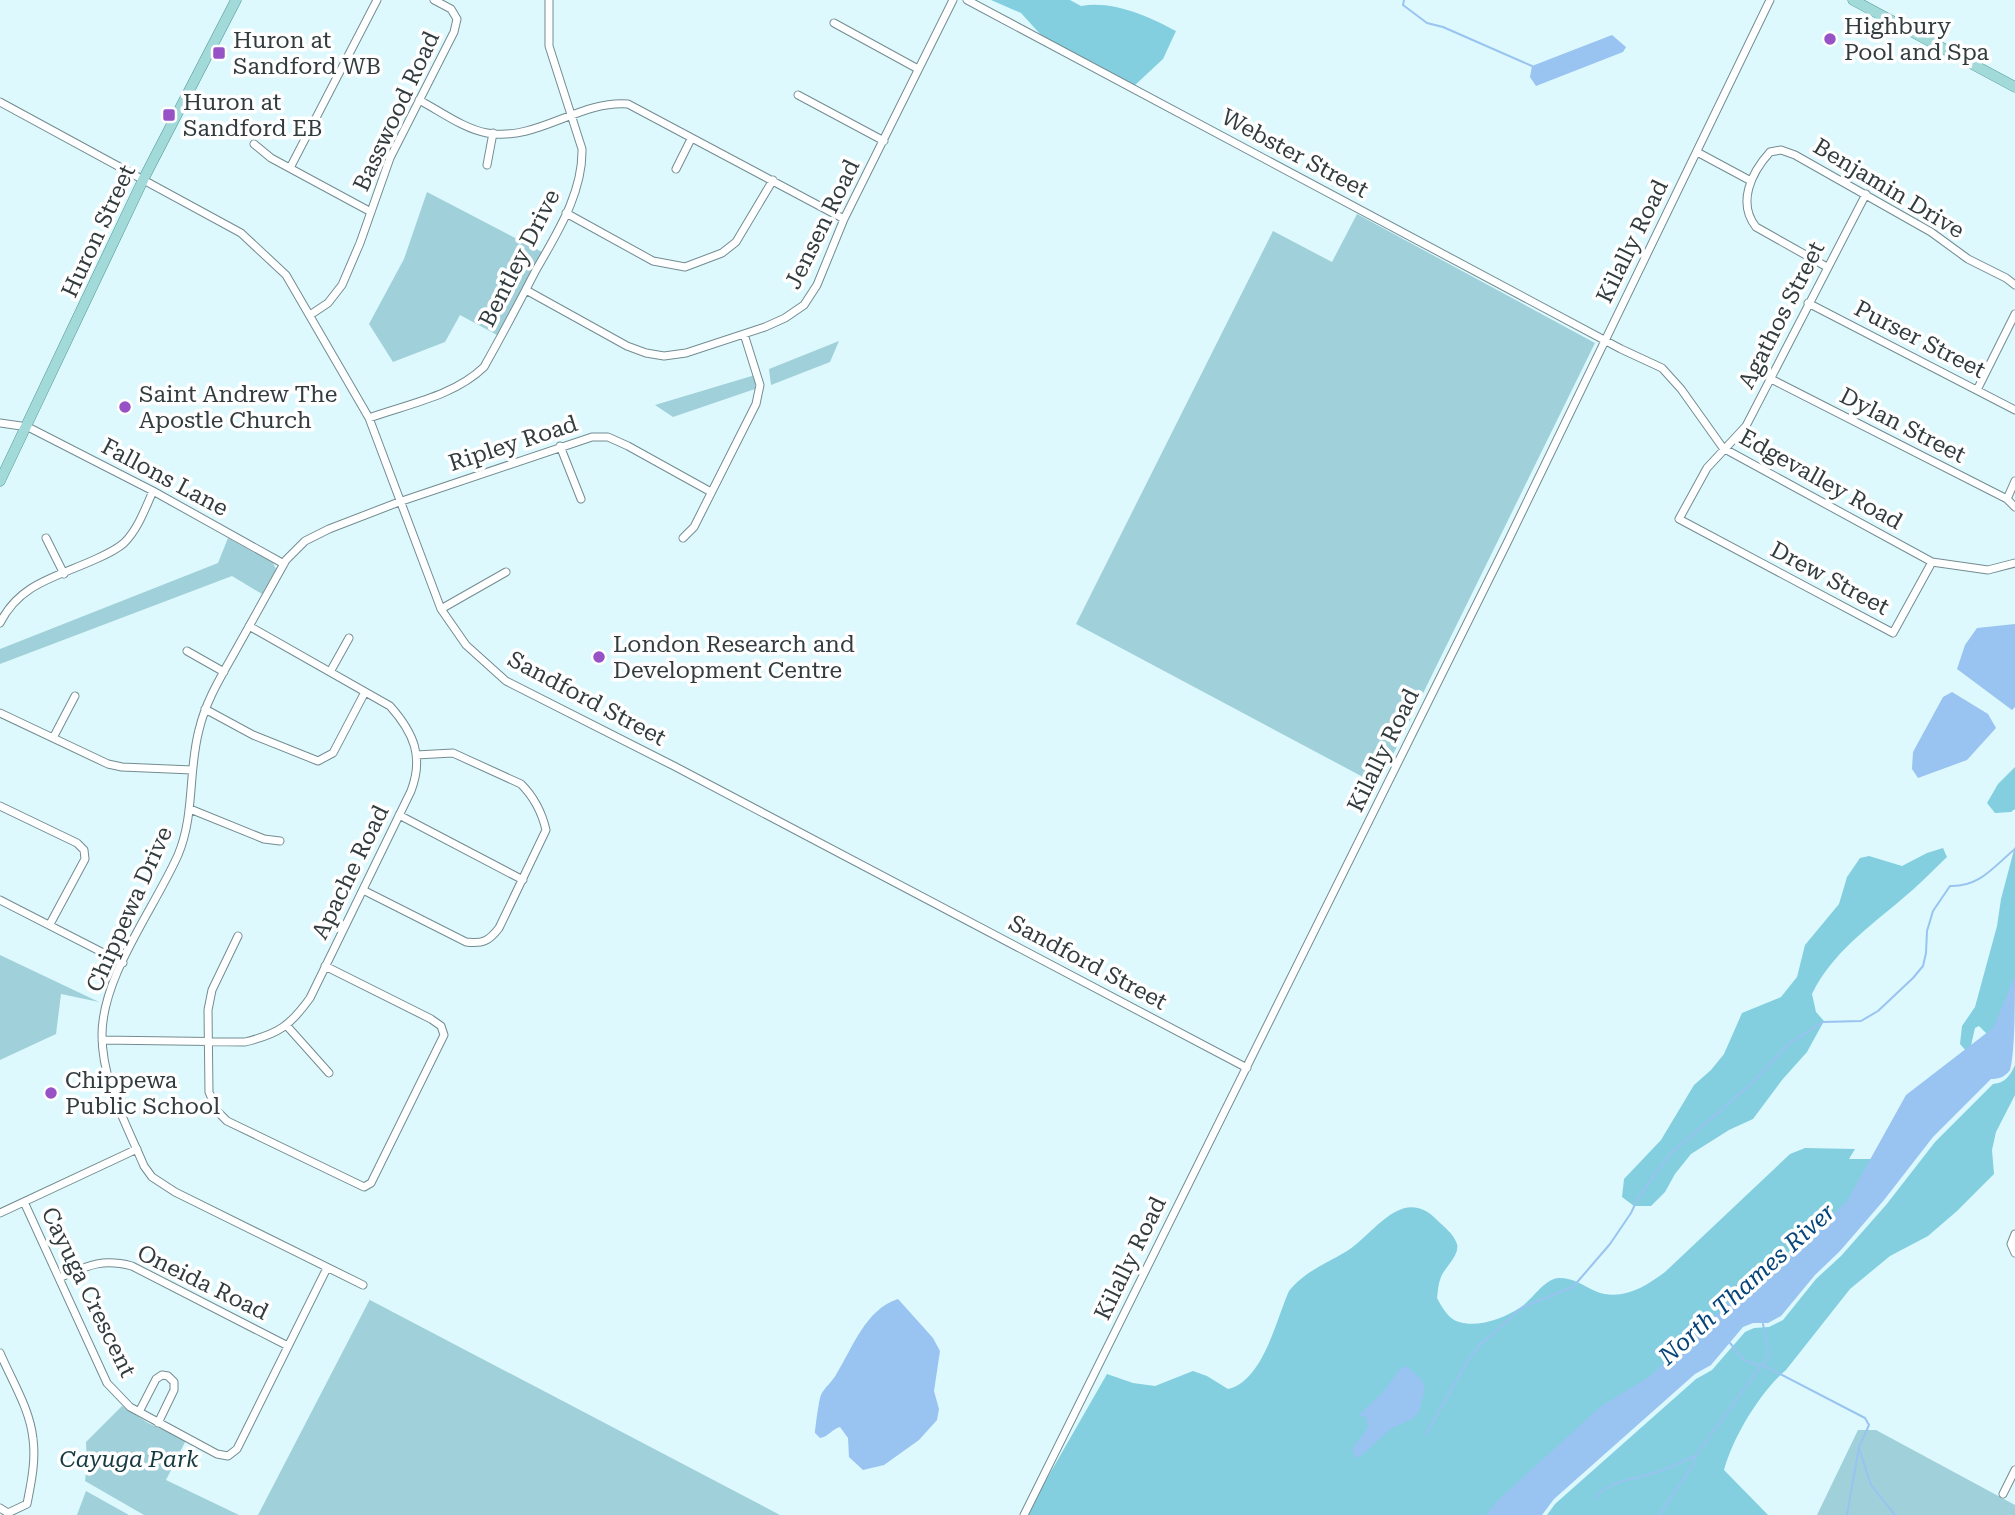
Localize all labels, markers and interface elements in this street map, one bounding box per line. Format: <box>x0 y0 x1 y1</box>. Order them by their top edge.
place label: Highbury Pool and Spa <box>1844 13 1989 66</box>
place label: Huron at Sandford WB <box>233 27 381 80</box>
street label: Basswood Road <box>348 27 445 195</box>
marker: Highbury Pool and Spa <box>1822 31 1838 47</box>
marker: Huron at Sandford WB <box>211 45 227 61</box>
place label: Huron at Sandford EB <box>183 89 322 142</box>
street label: Webster Street <box>1217 103 1373 204</box>
marker: Huron at Sandford EB <box>161 107 177 123</box>
street label: Benjamin Drive <box>1808 133 1969 244</box>
street label: Jensen Road <box>779 155 866 293</box>
street label: Huron Street <box>56 160 141 302</box>
street label: Kilally Road <box>1591 175 1674 307</box>
street label: Bentley Drive <box>473 185 566 331</box>
street label: Agathos Street <box>1733 237 1830 393</box>
street label: Purser Street <box>1850 295 1990 384</box>
place label: Saint Andrew The Apostle Church <box>139 381 337 434</box>
street label: Dylan Street <box>1835 382 1971 469</box>
marker: Saint Andrew The Apostle Church <box>117 399 133 415</box>
street label: Ripley Road <box>445 410 581 477</box>
street label: Edgevalley Road <box>1734 423 1907 536</box>
street label: Fallons Lane <box>97 433 233 522</box>
street label: Drew Street <box>1766 536 1894 621</box>
place label: London Research and Development Centre <box>613 631 855 684</box>
street label: Sandford Street <box>503 645 671 752</box>
marker: London Research and Development Centre <box>591 649 607 665</box>
street label: Kilally Road <box>1342 684 1425 816</box>
street label: Apache Road <box>306 801 395 944</box>
street label: Chippewa Drive <box>81 822 178 996</box>
street label: Sandford Street <box>1004 909 1172 1016</box>
place label: Chippewa Public School <box>65 1067 220 1120</box>
marker: Chippewa Public School <box>43 1085 59 1101</box>
street label: Kilally Road <box>1089 1192 1172 1324</box>
water label: North Thames River <box>1653 1198 1841 1371</box>
street label: Cayuga Crescent <box>36 1203 142 1382</box>
street label: Oneida Road <box>133 1239 273 1326</box>
park label: Cayuga Park <box>60 1446 199 1473</box>

